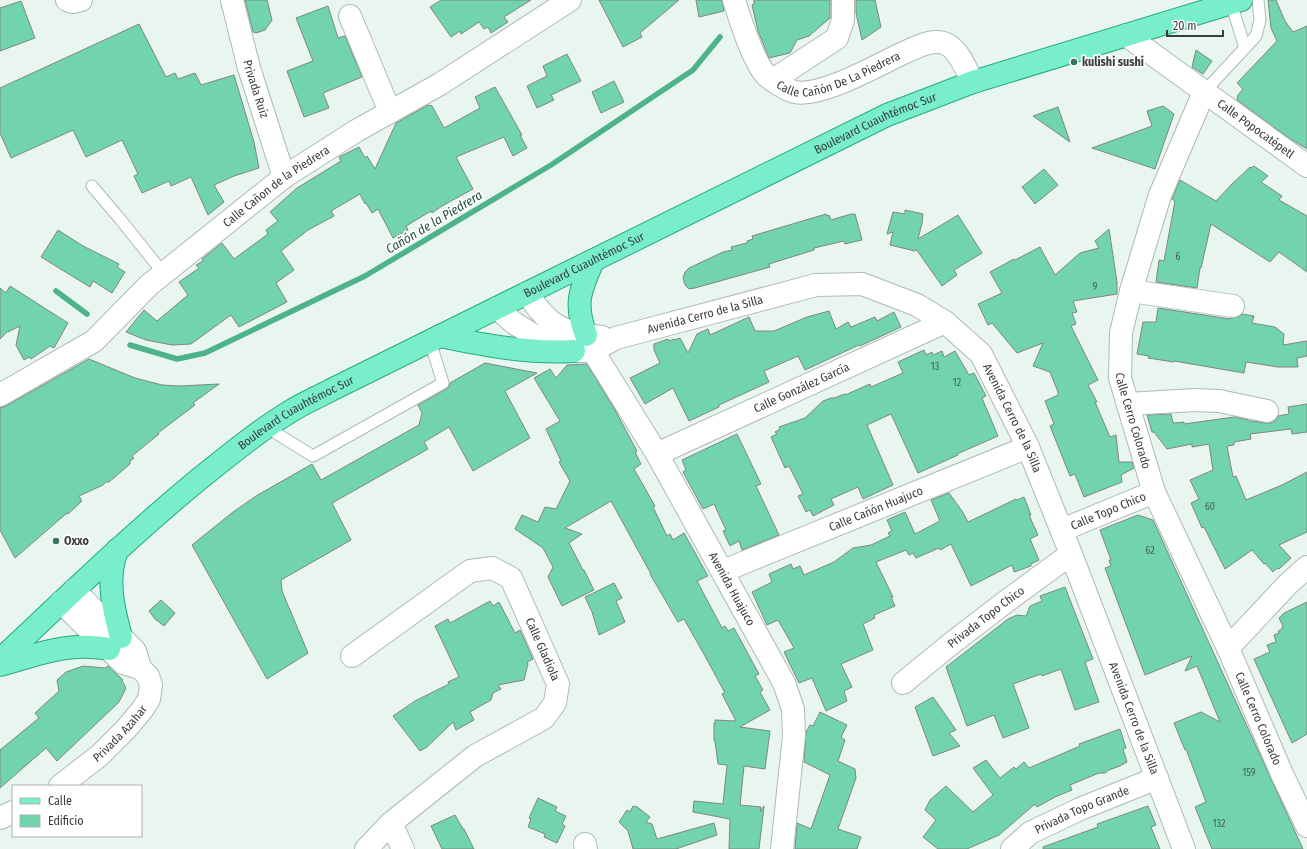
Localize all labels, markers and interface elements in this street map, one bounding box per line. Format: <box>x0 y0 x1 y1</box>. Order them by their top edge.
scale bar <box>1167 12 1223 38</box>
text: 20 m <box>1173 19 1197 33</box>
street label: Calle Cañón De La Piedrera <box>774 49 902 100</box>
place label: kulishi sushi <box>1082 55 1144 69</box>
marker: kulishi sushi <box>1069 57 1079 67</box>
street label: Privada Ruíz <box>240 58 272 120</box>
street label: Boulevard Cuauhtémoc Sur <box>812 89 939 157</box>
street label: Calle Popocatépetl <box>1214 96 1297 161</box>
street label: Calle Cañon de la Piedrera <box>220 143 332 230</box>
water label: Cañón de la Piedrera <box>383 187 485 257</box>
street label: Boulevard Cuauhtémoc Sur <box>521 229 647 301</box>
house number: 6 <box>1176 251 1181 263</box>
house number: 9 <box>1093 281 1098 293</box>
street label: Avenida Cerro de la Silla <box>646 292 765 336</box>
street label: Calle González García <box>751 360 852 416</box>
house number: 13 <box>931 361 940 373</box>
street label: Avenida Cerro de la Silla <box>980 361 1045 475</box>
street label: Boulevard Cuauhtémoc Sur <box>235 372 357 453</box>
street label: Calle Cerro Colorado <box>1113 372 1154 471</box>
house number: 12 <box>953 377 962 389</box>
street label: Calle Cañón Huajuco <box>827 483 925 534</box>
street label: Calle Topo Chico <box>1069 489 1148 533</box>
house number: 60 <box>1205 501 1215 513</box>
place label: Oxxo <box>64 534 90 548</box>
marker: Oxxo <box>51 536 61 546</box>
house number: 62 <box>1145 545 1155 557</box>
street label: Avenida Huajuco <box>706 550 758 628</box>
street label: Privada Topo Chico <box>945 583 1027 651</box>
street label: Calle Gladiola <box>523 616 563 683</box>
street label: Avenida Cerro de la Silla <box>1106 660 1162 777</box>
street label: Calle Cerro Colorado <box>1232 670 1284 767</box>
street label: Privada Azahar <box>90 702 151 765</box>
house number: 159 <box>1242 767 1256 779</box>
street label: Privada Topo Grande <box>1032 783 1131 837</box>
legend <box>12 785 142 837</box>
text: Calle <box>48 794 72 808</box>
text: Edificio <box>48 814 84 828</box>
house number: 132 <box>1213 818 1226 830</box>

